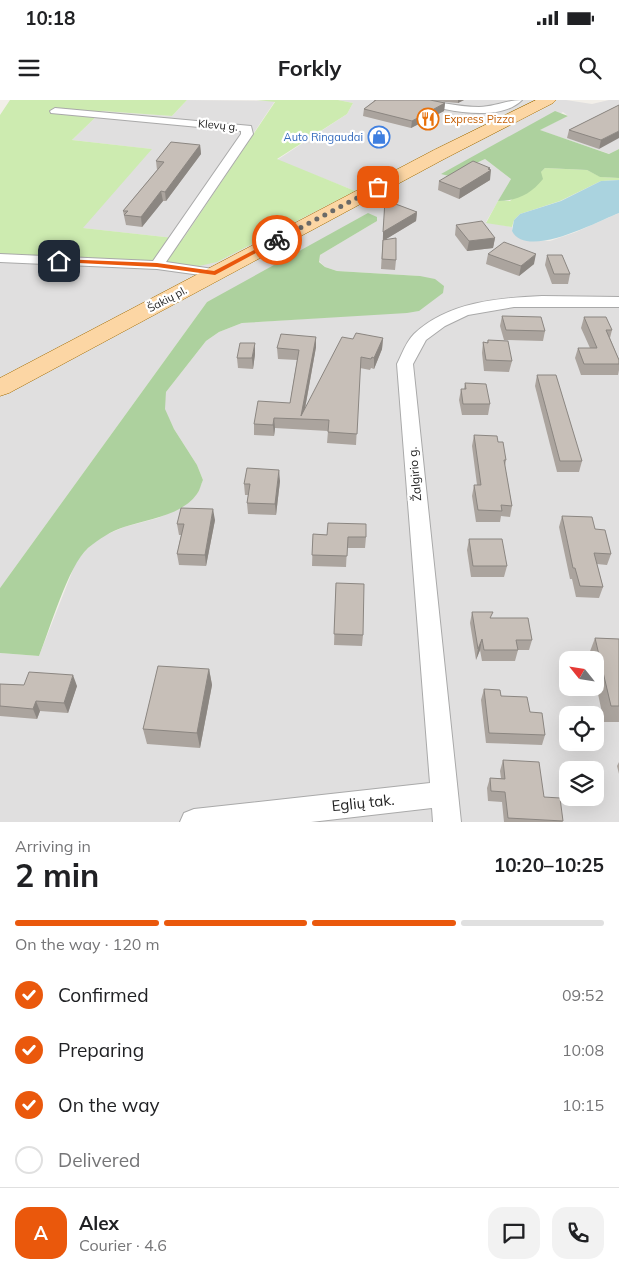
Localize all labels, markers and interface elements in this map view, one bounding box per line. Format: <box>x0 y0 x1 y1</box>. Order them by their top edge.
text: 10:18 <box>25 6 75 30</box>
icon: menu <box>15 54 43 82</box>
text: Forkly <box>278 54 341 82</box>
icon: search <box>576 54 604 82</box>
restaurant icon: Express Pizza <box>416 107 440 131</box>
place label: Express Pizza <box>444 112 514 126</box>
street label: Klevų g. <box>198 116 238 134</box>
shop icon: Auto Ringaudai <box>367 125 391 149</box>
place label: Auto Ringaudai <box>284 130 363 144</box>
pin <box>357 166 399 208</box>
icon: bag <box>364 173 392 201</box>
courier <box>252 215 302 265</box>
icon: bike <box>263 226 291 254</box>
pin <box>38 240 80 282</box>
icon: home <box>45 247 73 275</box>
street label: Šakių pl. <box>145 283 189 315</box>
street label: Žalgirio g. <box>405 446 424 502</box>
north arrow <box>559 651 604 696</box>
map controls <box>559 651 604 806</box>
button: locate <box>559 706 604 751</box>
button: layers <box>559 761 604 806</box>
street label: Eglių tak. <box>331 790 395 815</box>
text: Arriving in <box>15 836 91 856</box>
text: 10:20–10:25 <box>494 853 604 877</box>
text: 2 min <box>15 855 99 895</box>
text: On the way · 120 m <box>15 934 160 954</box>
icon: check <box>15 981 43 1009</box>
text: Confirmed <box>58 983 149 1007</box>
text: 09:52 <box>562 985 604 1005</box>
icon: check <box>15 1036 43 1064</box>
text: Preparing <box>58 1038 144 1062</box>
text: 10:08 <box>562 1040 604 1060</box>
icon: check <box>15 1091 43 1119</box>
text: On the way <box>58 1093 160 1117</box>
text: 10:15 <box>562 1095 604 1115</box>
text: Delivered <box>58 1148 140 1172</box>
button: chat <box>488 1207 540 1259</box>
button: phone <box>552 1207 604 1259</box>
text: Alex <box>79 1211 119 1235</box>
text: A <box>34 1221 48 1245</box>
text: Courier · 4.6 <box>79 1235 167 1255</box>

